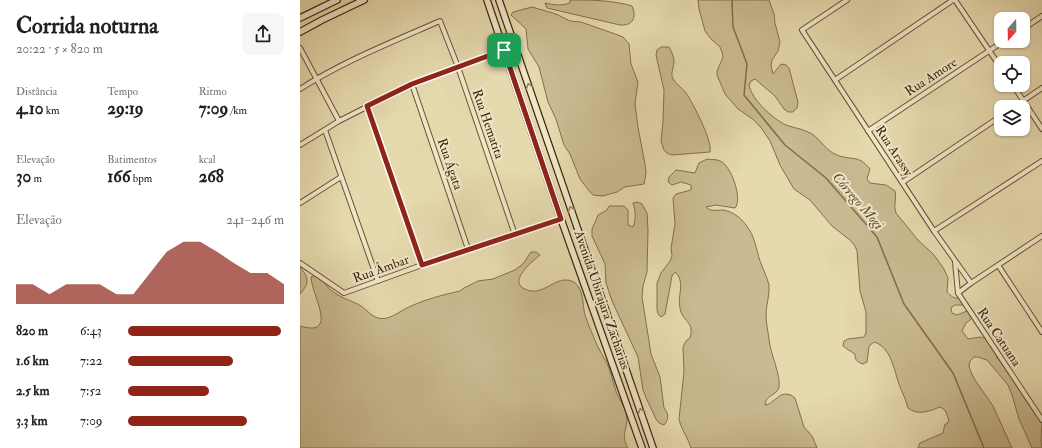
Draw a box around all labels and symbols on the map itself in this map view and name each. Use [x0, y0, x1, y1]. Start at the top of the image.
north arrow [994, 12, 1030, 48]
pin [487, 33, 521, 67]
street label: Rua Amore [902, 54, 960, 100]
one-way arrow [525, 82, 533, 89]
street label: Rua Hematita [469, 87, 508, 162]
street label: Rua Arassy [871, 123, 916, 180]
street label: Rua Ágata [434, 136, 467, 193]
water label: Córrego Mogi [829, 169, 887, 233]
one-way arrow [567, 205, 576, 212]
street label: Avenida Ubirajara Zacharias [570, 227, 634, 372]
street label: Rua Âmbar [350, 250, 412, 287]
street label: Rua Catuana [974, 305, 1025, 370]
one-way arrow [637, 408, 645, 415]

